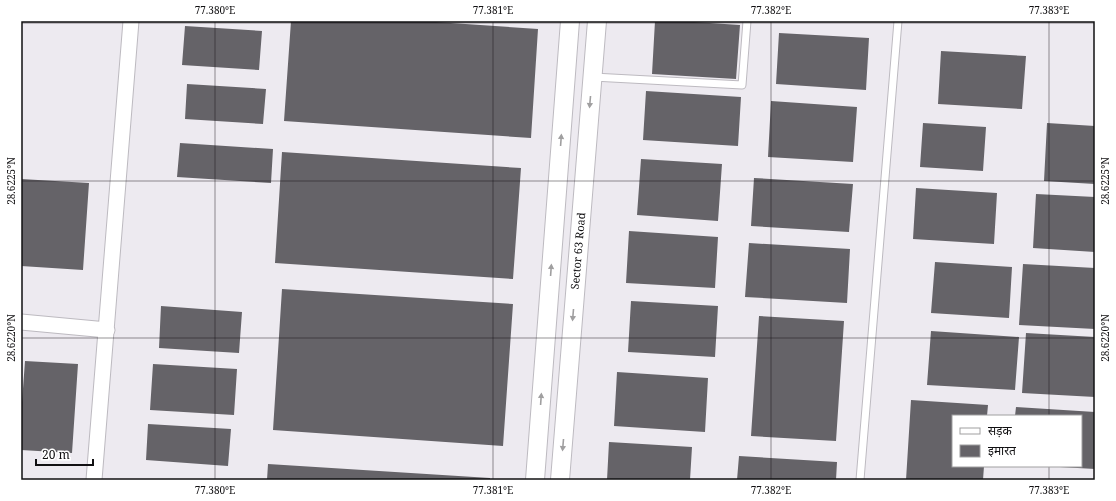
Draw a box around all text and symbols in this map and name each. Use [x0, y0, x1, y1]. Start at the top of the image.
text: 77.380°E [195, 3, 235, 17]
text: 77.381°E [473, 3, 513, 17]
text: 77.382°E [751, 3, 791, 17]
text: 77.383°E [1029, 3, 1069, 17]
one-way arrow [587, 96, 594, 108]
one-way arrow [557, 134, 564, 146]
text: 28.6225°N [4, 157, 18, 205]
text: 28.6225°N [1098, 157, 1112, 205]
street label: Sector 63 Road [567, 212, 588, 290]
one-way arrow [548, 264, 554, 276]
one-way arrow [570, 309, 577, 321]
text: 28.6220°N [4, 314, 18, 362]
text: 28.6220°N [1098, 314, 1112, 362]
one-way arrow [538, 393, 545, 405]
legend [952, 415, 1082, 467]
text: सड़क [988, 422, 1013, 439]
one-way arrow [559, 439, 566, 451]
scale bar [36, 441, 93, 467]
text: इमारत [988, 442, 1017, 459]
text: 20 m [42, 446, 70, 463]
text: 77.380°E [195, 483, 235, 497]
text: 77.381°E [473, 483, 513, 497]
text: 77.382°E [751, 483, 791, 497]
text: 77.383°E [1029, 483, 1069, 497]

